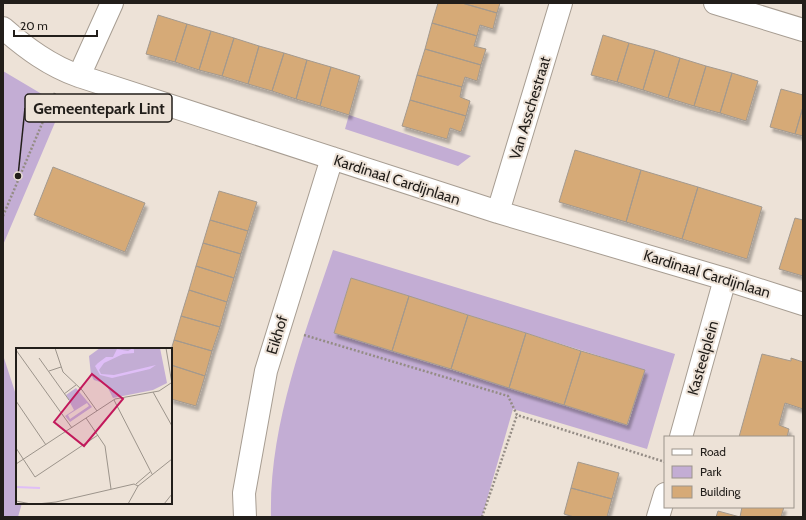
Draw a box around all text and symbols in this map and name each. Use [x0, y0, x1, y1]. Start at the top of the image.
scale bar [14, 12, 97, 38]
text: 20 m [20, 18, 48, 33]
street label: Van Asschestraat [506, 54, 554, 162]
callout: Gemeentepark Lint [25, 94, 172, 122]
text: Gemeentepark Lint [33, 99, 165, 118]
street label: Kardinaal Cardijnlaan [332, 151, 462, 209]
street label: Kardinaal Cardijnlaan [641, 246, 773, 302]
street label: Eikhof [263, 313, 291, 357]
street label: Kasteelplein [684, 319, 722, 397]
inset map [16, 348, 172, 504]
legend [664, 436, 794, 508]
text: Road [700, 444, 726, 459]
text: Park [700, 464, 722, 479]
text: Building [700, 484, 742, 499]

